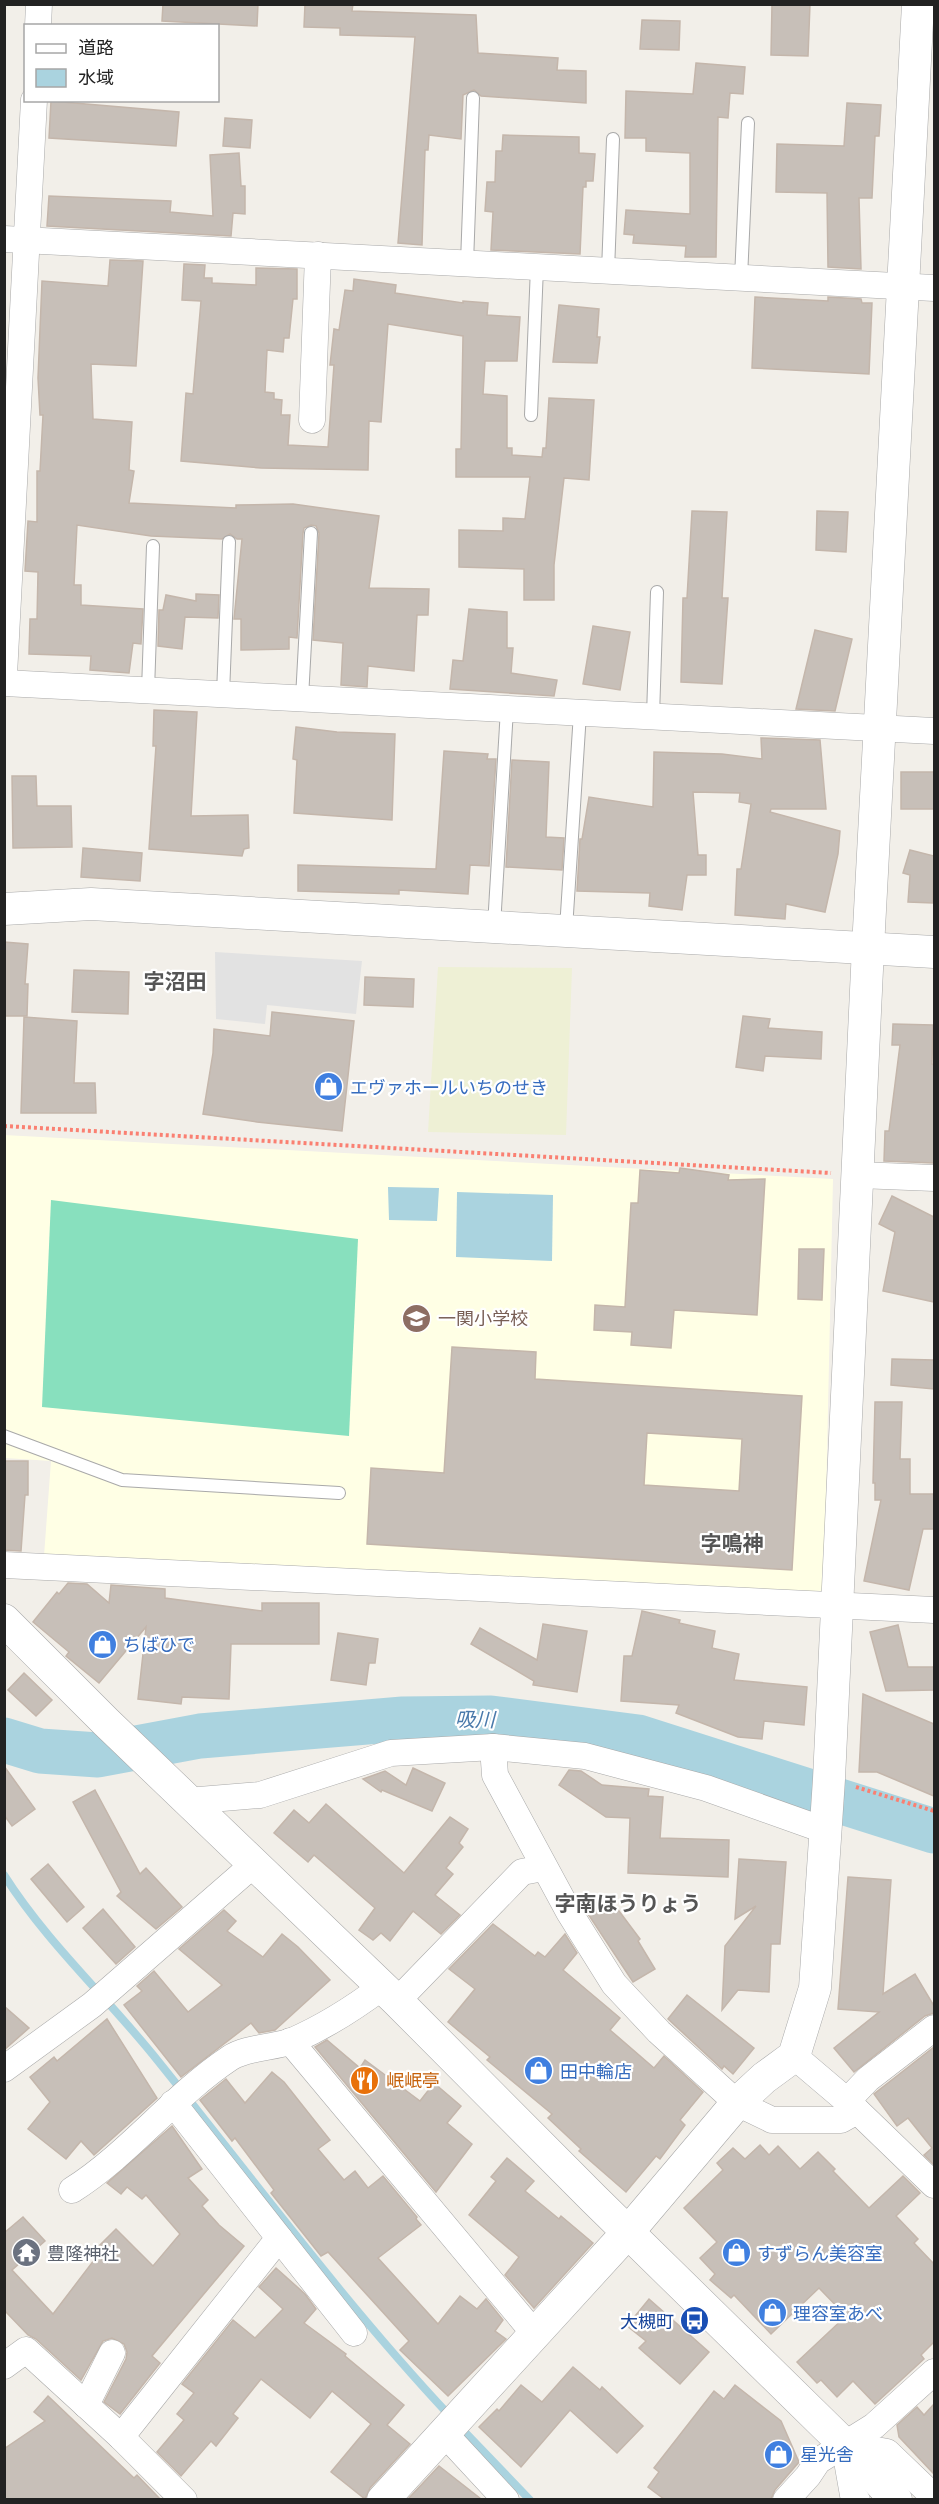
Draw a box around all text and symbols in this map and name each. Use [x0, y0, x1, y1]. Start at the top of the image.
legend [24, 24, 219, 102]
text: 道路 [78, 37, 114, 57]
text: 水域 [78, 67, 114, 87]
district label: 字沼田 [144, 969, 207, 993]
shop icon: エヴァホールいちのせき [313, 1071, 345, 1103]
place label: エヴァホールいちのせき [350, 1077, 548, 1097]
school or university icon: 一関小学校 [401, 1302, 433, 1334]
place label: 一関小学校 [438, 1308, 528, 1328]
district label: 字鳴神 [701, 1531, 764, 1555]
shop icon: ちばひで [86, 1628, 118, 1660]
place label: ちばひで [123, 1634, 195, 1654]
water label: 吸川 [455, 1707, 497, 1731]
district label: 字南ほうりょう [555, 1891, 702, 1915]
shop icon: 田中輪店 [523, 2055, 555, 2087]
place label: 田中輪店 [560, 2061, 632, 2081]
restaurant icon: 岷岷亭 [349, 2064, 381, 2096]
place label: 岷岷亭 [386, 2070, 440, 2090]
temple icon: 豊隆神社 [10, 2237, 42, 2269]
shop icon: すずらん美容室 [720, 2237, 752, 2269]
place label: 豊隆神社 [47, 2243, 119, 2263]
place label: すずらん美容室 [757, 2243, 883, 2263]
shop icon: 理容室あべ [756, 2297, 788, 2329]
place label: 理容室あべ [793, 2303, 883, 2323]
bus stop icon: 大槻町 [679, 2305, 711, 2337]
place label: 大槻町 [620, 2311, 674, 2331]
shop icon: 星光舎 [763, 2438, 795, 2470]
place label: 星光舎 [800, 2444, 854, 2464]

